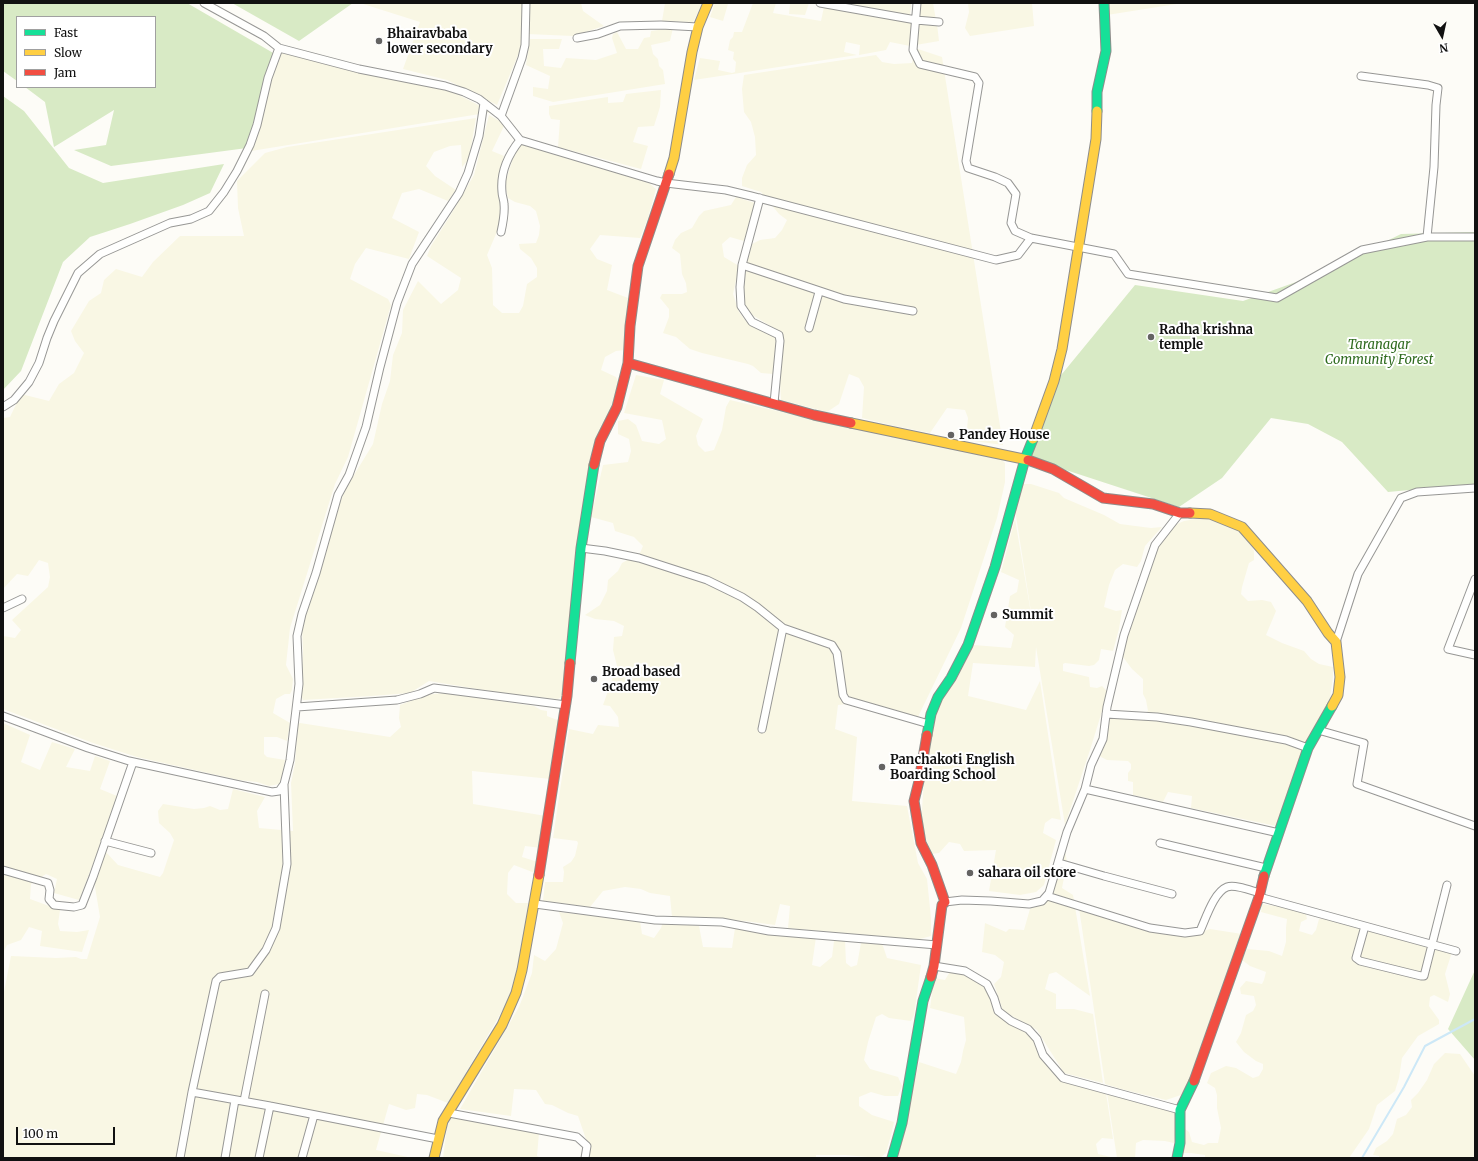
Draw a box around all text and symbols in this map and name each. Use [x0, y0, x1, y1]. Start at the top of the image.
legend [16, 16, 156, 88]
north arrow [1422, 16, 1462, 56]
text: Fast [54, 25, 78, 40]
place label: Bhairavbaba lower secondary [387, 26, 493, 57]
marker: Bhairavbaba lower secondary [374, 36, 384, 46]
text: N [1438, 40, 1449, 55]
text: Slow [54, 45, 82, 60]
text: Jam [54, 65, 76, 80]
place label: Radha krishna temple [1159, 322, 1253, 353]
marker: Radha krishna temple [1146, 332, 1156, 342]
park label: Taranagar Community Forest [1325, 337, 1433, 368]
place label: Pandey House [959, 427, 1050, 443]
marker: Pandey House [946, 430, 956, 440]
place label: Summit [1002, 607, 1054, 623]
marker: Summit [989, 610, 999, 620]
place label: Broad based academy [602, 664, 680, 695]
marker: Broad based academy [589, 674, 599, 684]
place label: Panchakoti English Boarding School [890, 752, 1015, 783]
marker: Panchakoti English Boarding School [877, 762, 887, 772]
place label: sahara oil store [978, 865, 1076, 881]
marker: sahara oil store [965, 868, 975, 878]
scale bar [18, 1119, 117, 1145]
text: 100 m [23, 1126, 58, 1141]

